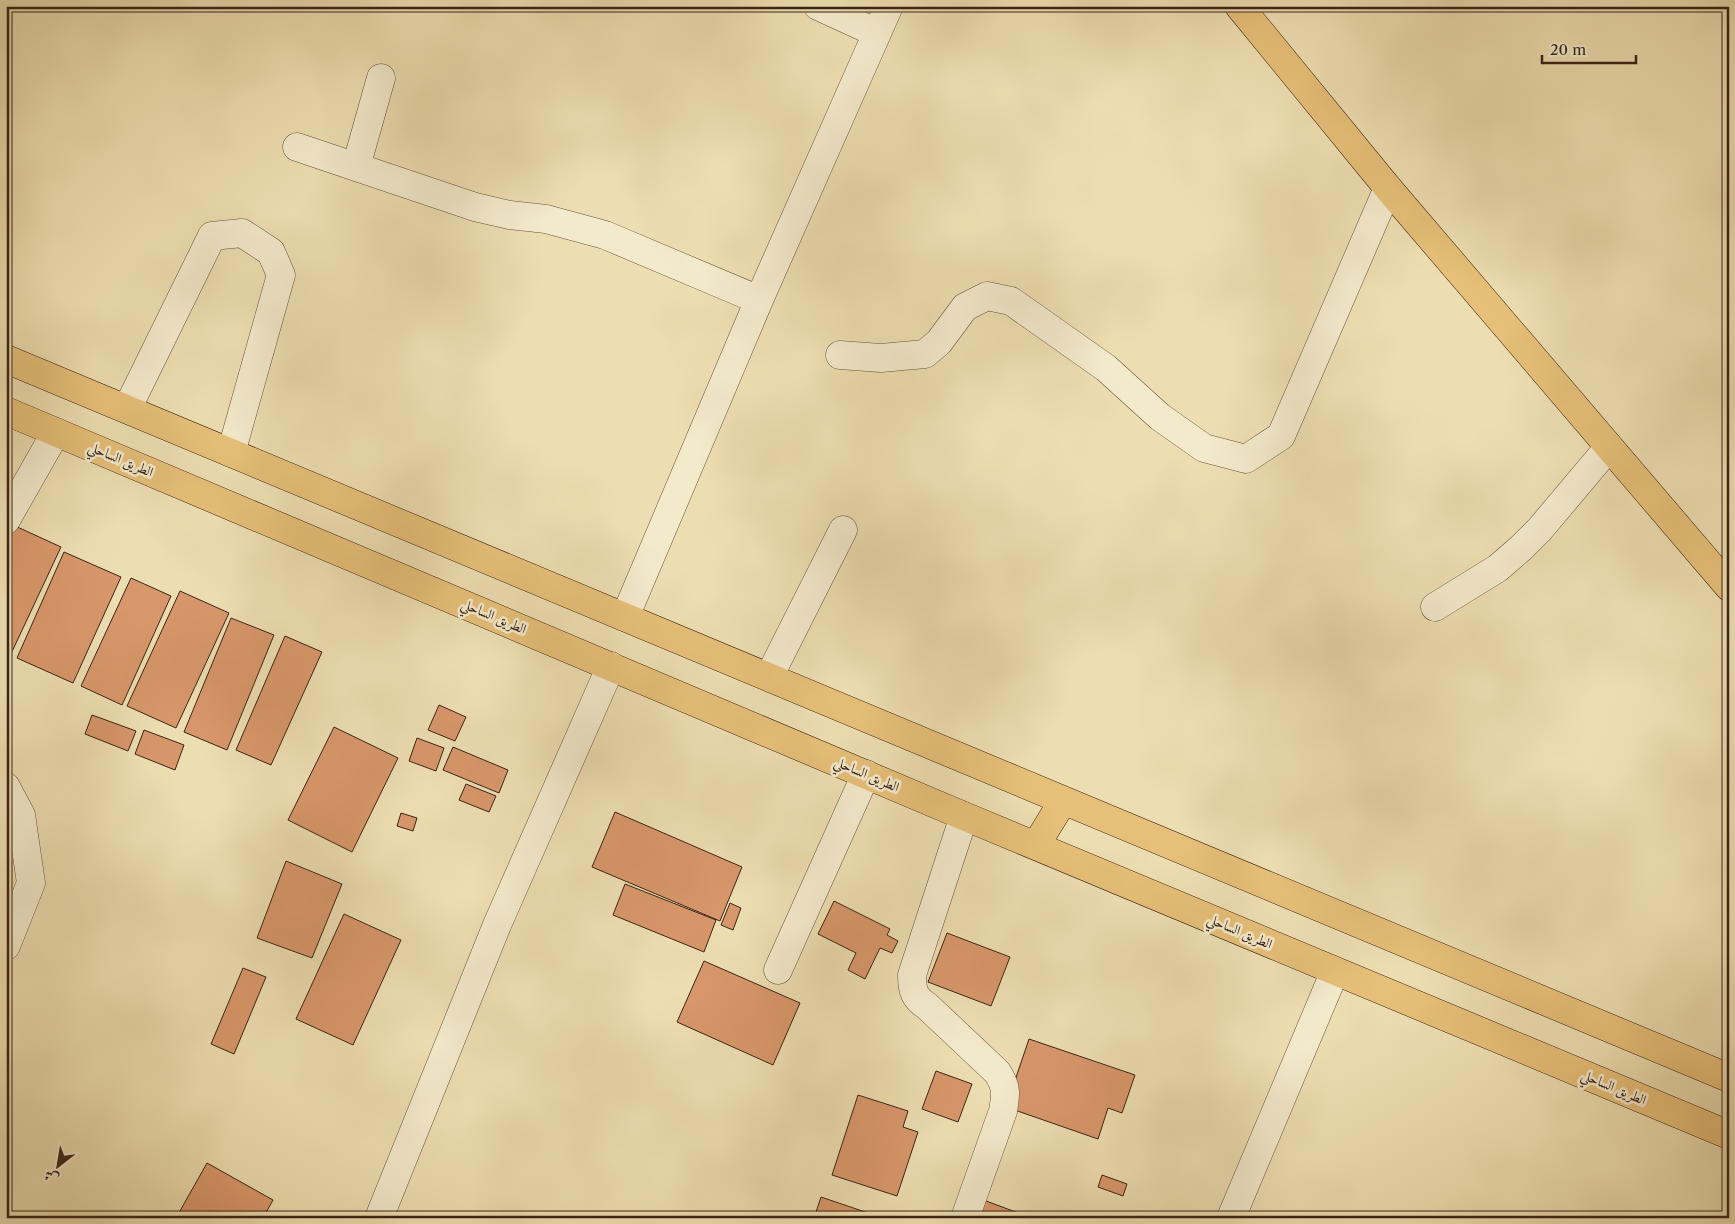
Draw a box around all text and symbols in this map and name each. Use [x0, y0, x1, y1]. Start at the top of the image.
scale bar [1542, 32, 1636, 64]
text: 20 m [1550, 40, 1586, 59]
street label: الطريق الساحلي [84, 437, 156, 484]
street label: الطريق الساحلي [457, 594, 529, 641]
street label: الطريق الساحلي [830, 752, 902, 799]
street label: الطريق الساحلي [1203, 909, 1275, 956]
street label: الطريق الساحلي [1577, 1065, 1649, 1112]
north arrow [32, 1142, 82, 1192]
text: ش [41, 1166, 62, 1188]

